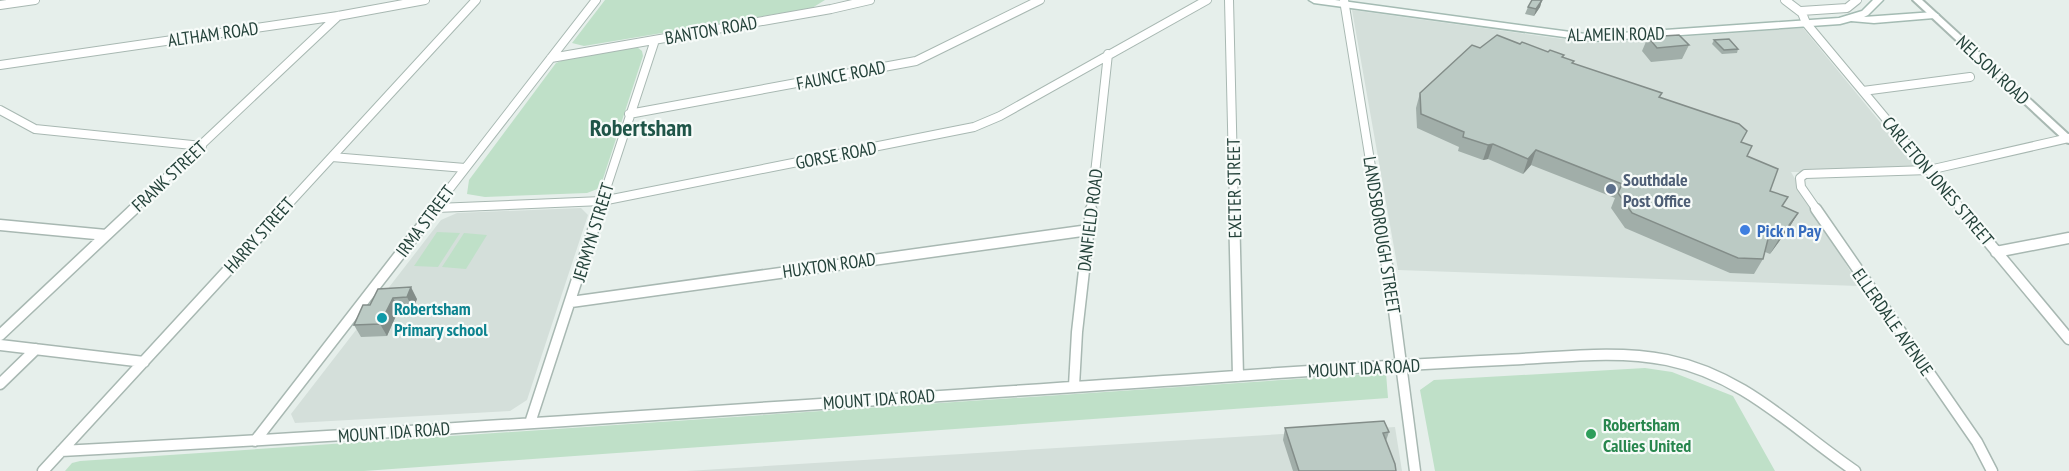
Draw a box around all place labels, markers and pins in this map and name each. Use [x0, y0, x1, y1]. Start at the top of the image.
place label: Southdale Post Office [1623, 168, 1691, 212]
marker: Southdale Post Office [1604, 182, 1618, 196]
place label: Pick n Pay [1757, 219, 1822, 242]
marker: Pick n Pay [1738, 223, 1752, 237]
place label: Robertsham Primary school [394, 297, 488, 341]
marker: Robertsham Primary school [375, 311, 389, 325]
place label: Robertsham Callies United [1603, 413, 1691, 457]
marker: Robertsham Callies United [1584, 427, 1598, 441]

